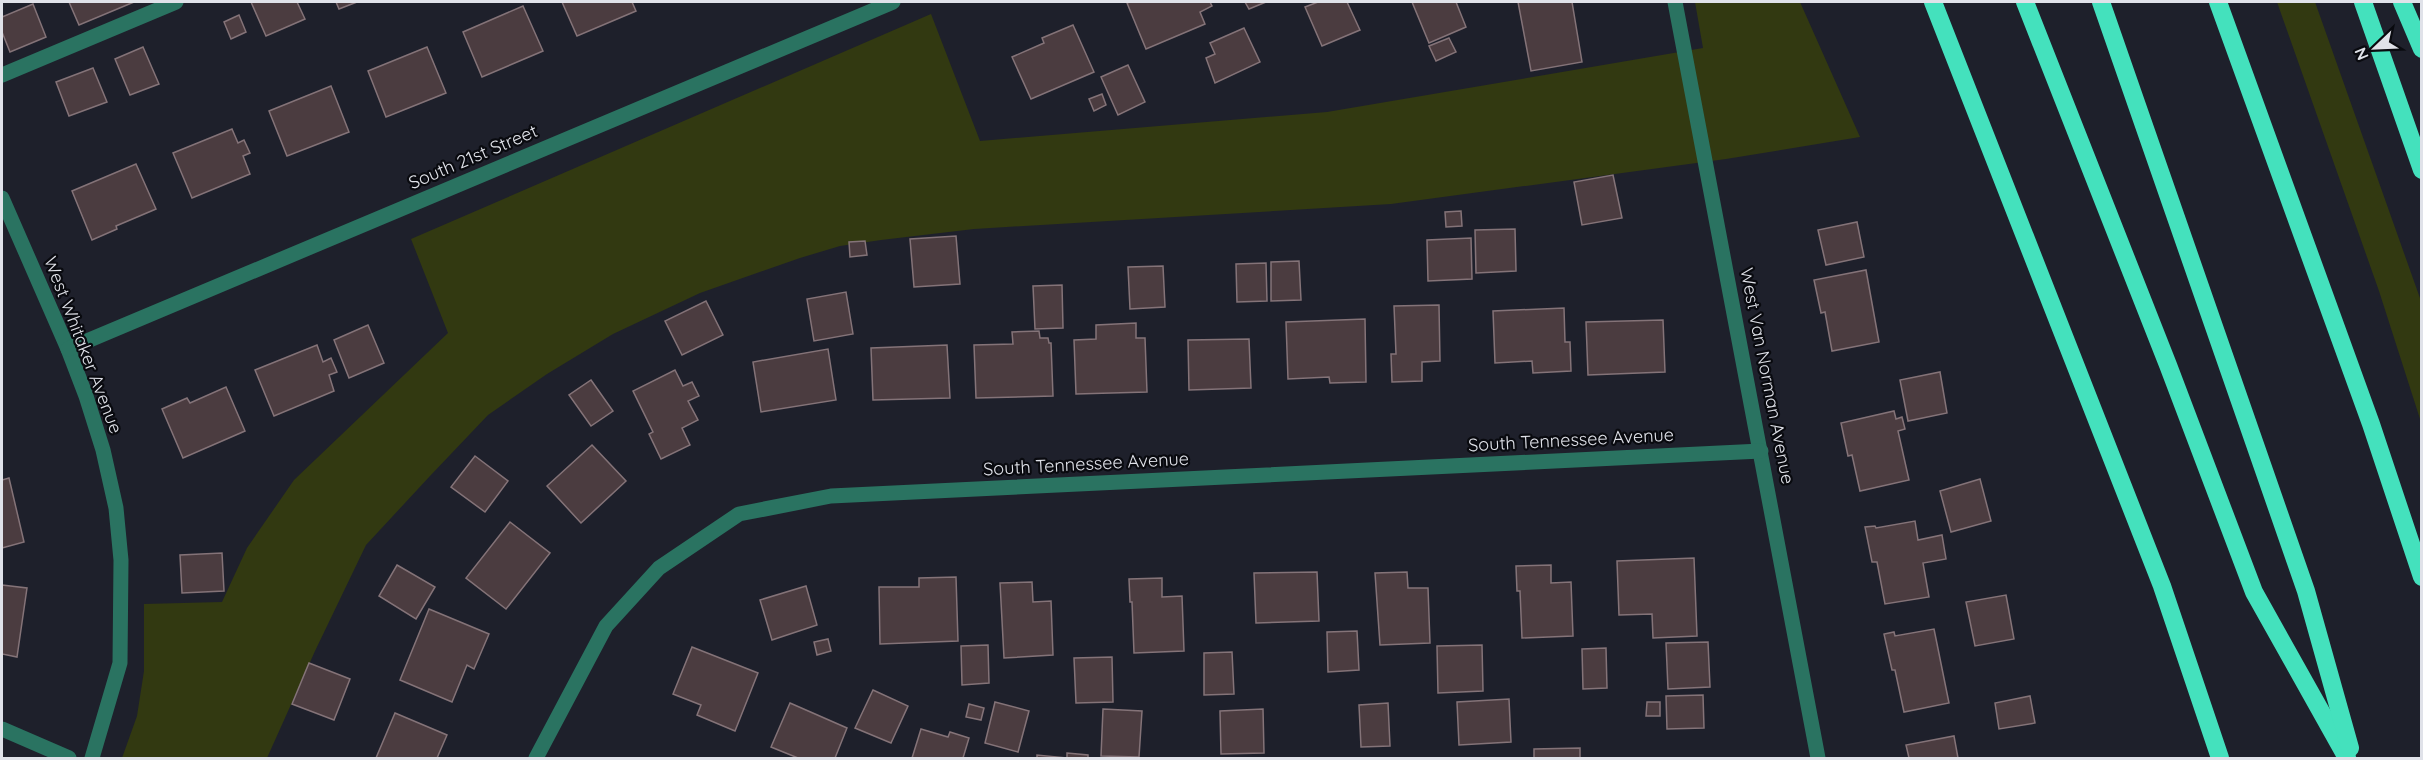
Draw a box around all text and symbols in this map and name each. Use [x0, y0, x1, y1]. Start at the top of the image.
north arrow [2345, 18, 2405, 78]
text: N [2350, 45, 2373, 63]
street label: South 21st Street [405, 119, 541, 194]
street label: West Whitaker Avenue [39, 253, 128, 437]
street label: West Van Norman Avenue [1735, 266, 1800, 486]
street label: South Tennessee Avenue [1467, 423, 1674, 456]
street label: South Tennessee Avenue [982, 447, 1189, 480]

